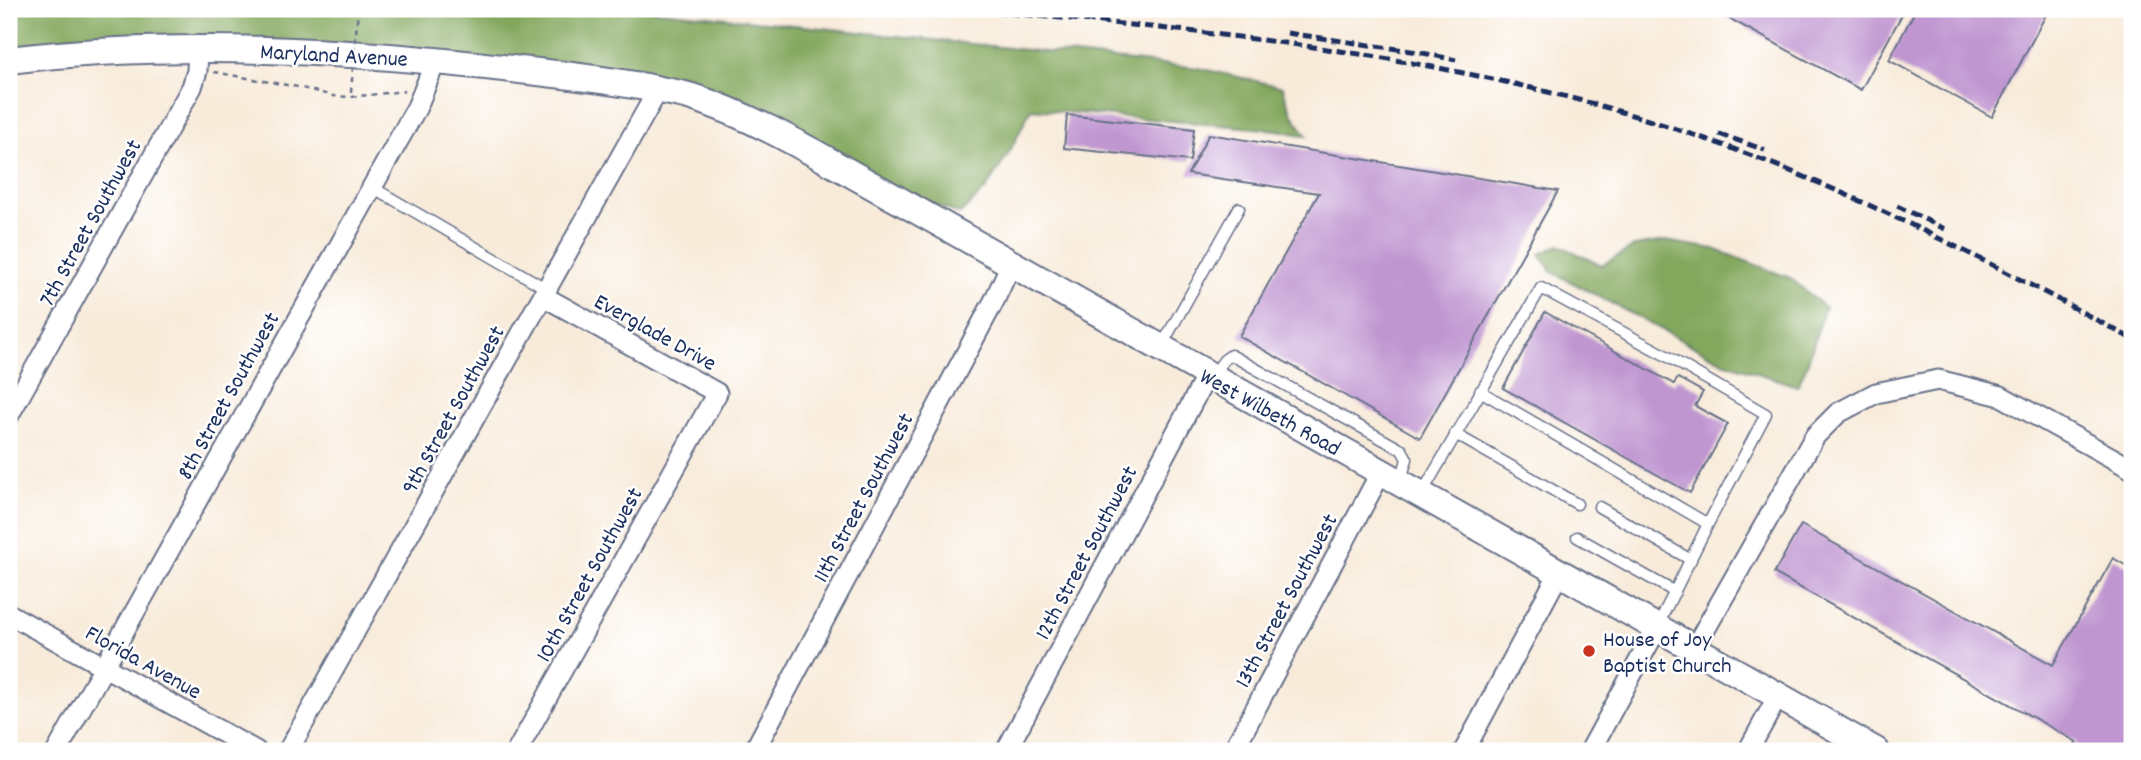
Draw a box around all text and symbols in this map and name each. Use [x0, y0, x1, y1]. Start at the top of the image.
street label: Maryland Avenue [259, 37, 409, 78]
street label: 7th Street Southwest [32, 134, 152, 313]
street label: Everglade Drive [587, 287, 722, 381]
street label: 8th Street Southwest [170, 307, 290, 487]
street label: 9th Street Southwest [395, 320, 515, 501]
street label: West Wilbeth Road [1193, 362, 1346, 467]
street label: 11th Street Southwest [806, 408, 924, 589]
street label: 12th Street Southwest [1028, 461, 1148, 647]
street label: 10th Street Southwest [529, 482, 653, 669]
street label: 13th Street Southwest [1228, 509, 1348, 695]
street label: Florida Avenue [78, 618, 206, 710]
place label: House of Joy Baptist Church [1603, 625, 1732, 684]
marker: House of Joy Baptist Church [1581, 643, 1597, 659]

